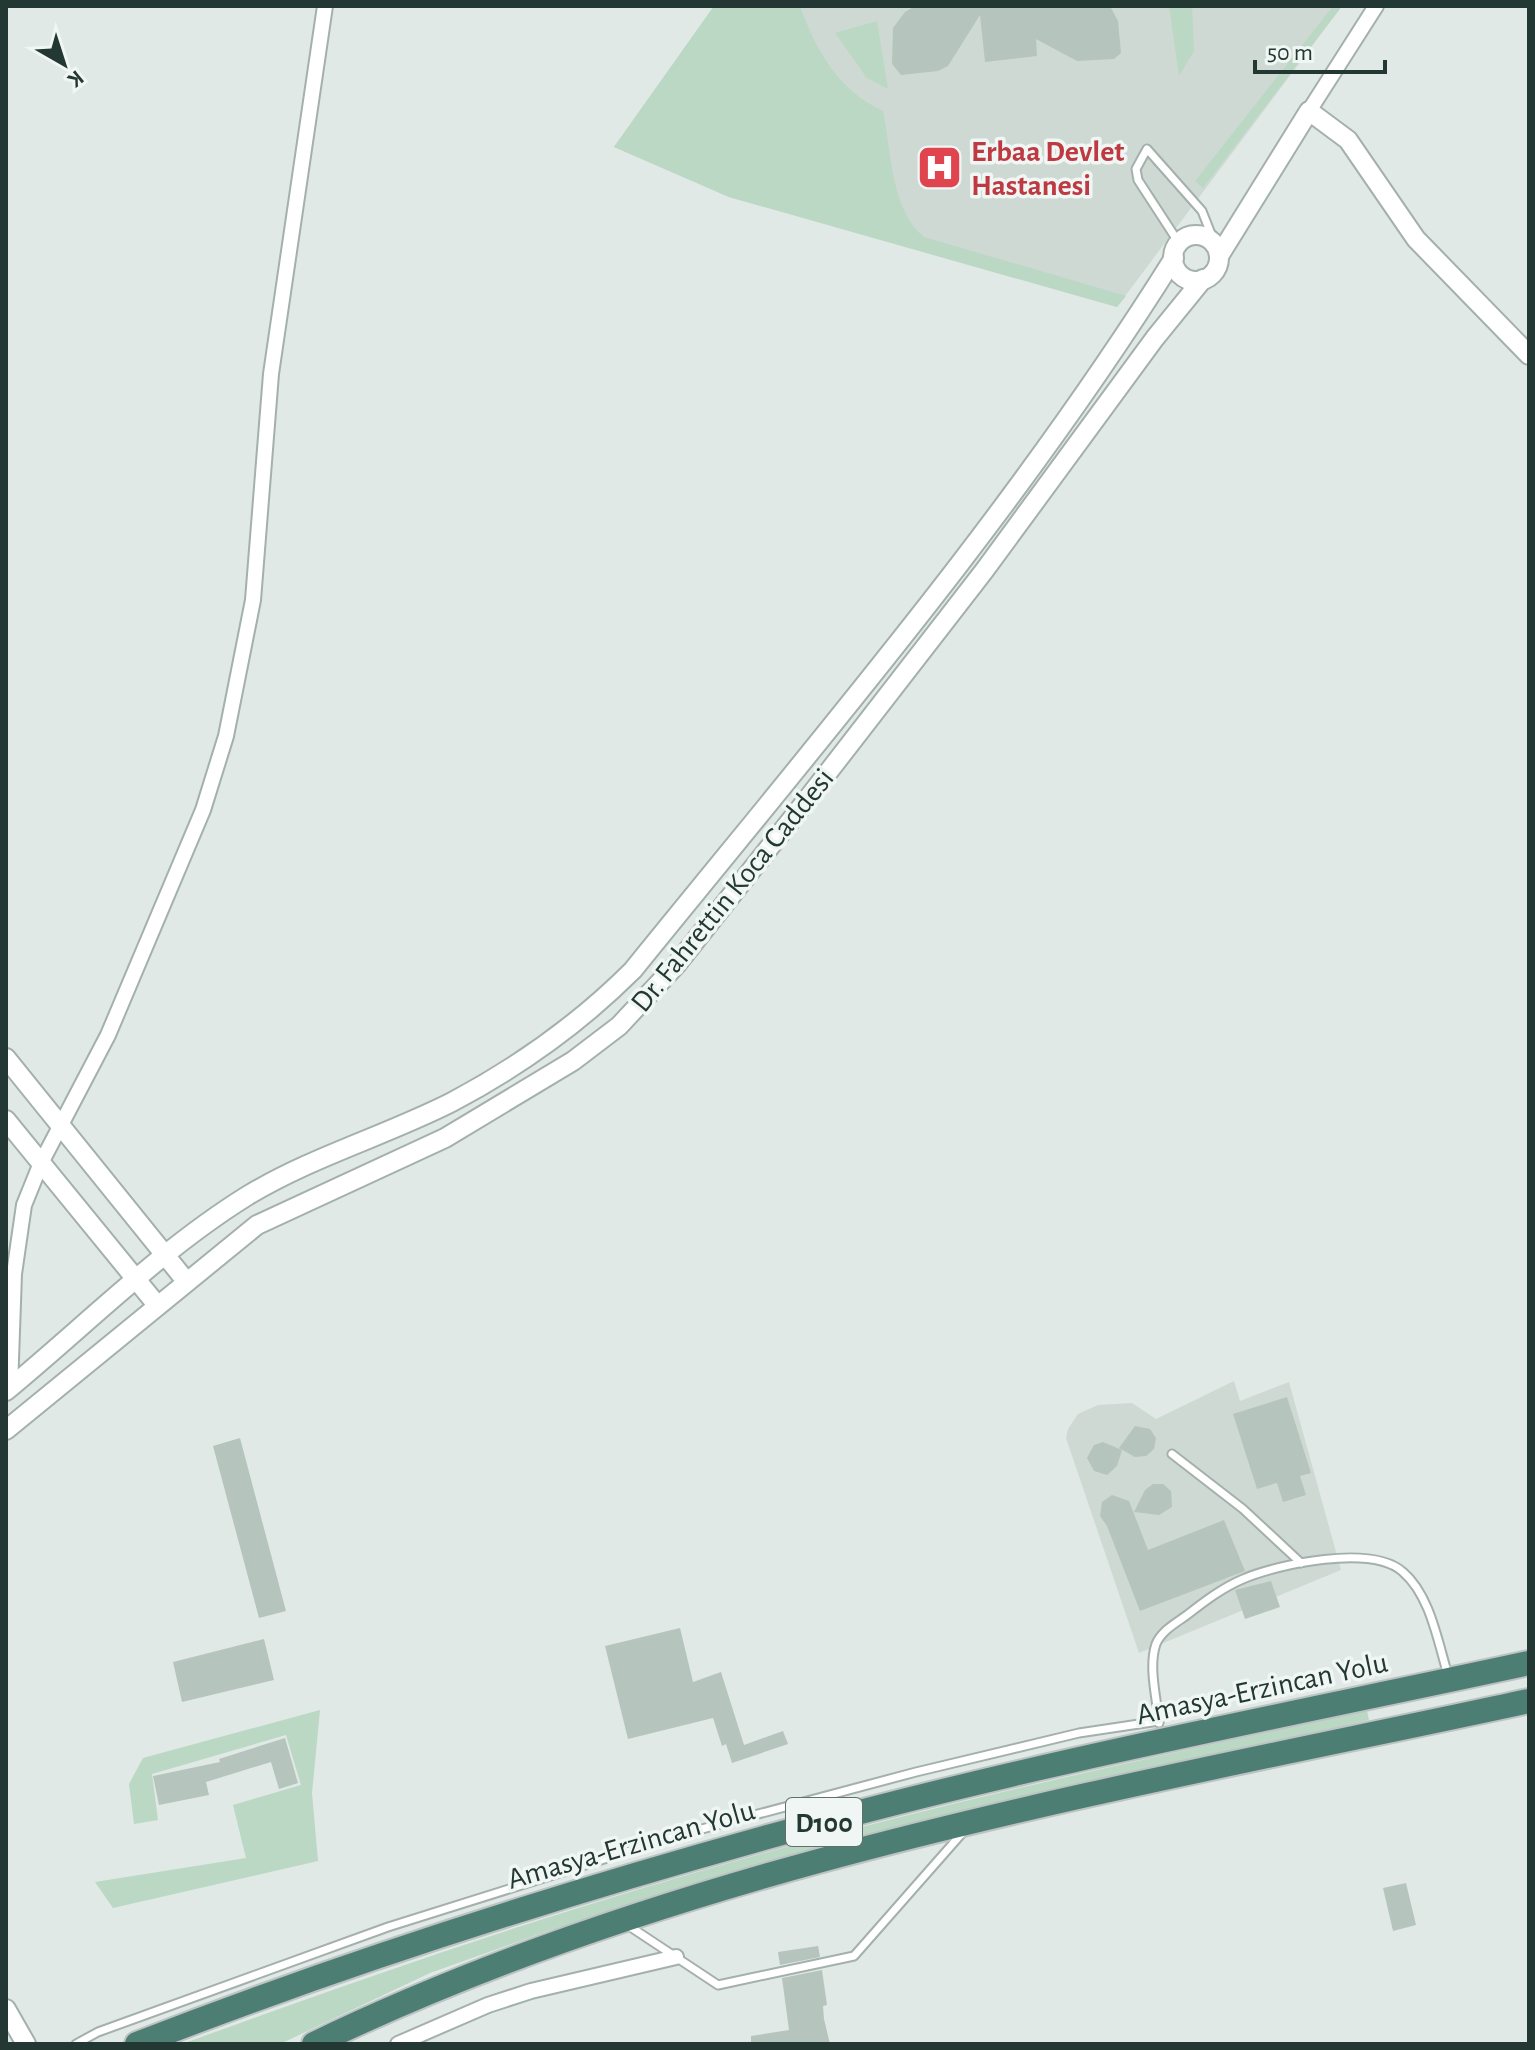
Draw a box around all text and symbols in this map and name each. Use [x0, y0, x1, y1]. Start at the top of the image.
north arrow [24, 24, 104, 104]
scale bar [1255, 24, 1385, 74]
text: 50 m [1267, 41, 1313, 65]
text: K [63, 66, 88, 92]
place label: Erbaa Devlet Hastanesi [971, 137, 1124, 201]
hospital icon: Erbaa Devlet Hastanesi [916, 144, 964, 192]
street label: Dr. Fahrettin Koca Caddesi [626, 763, 840, 1018]
street label: Amasya-Erzincan Yolu [1134, 1648, 1391, 1730]
street label: Amasya-Erzincan Yolu [504, 1795, 758, 1895]
road number: D100 [786, 1798, 862, 1846]

